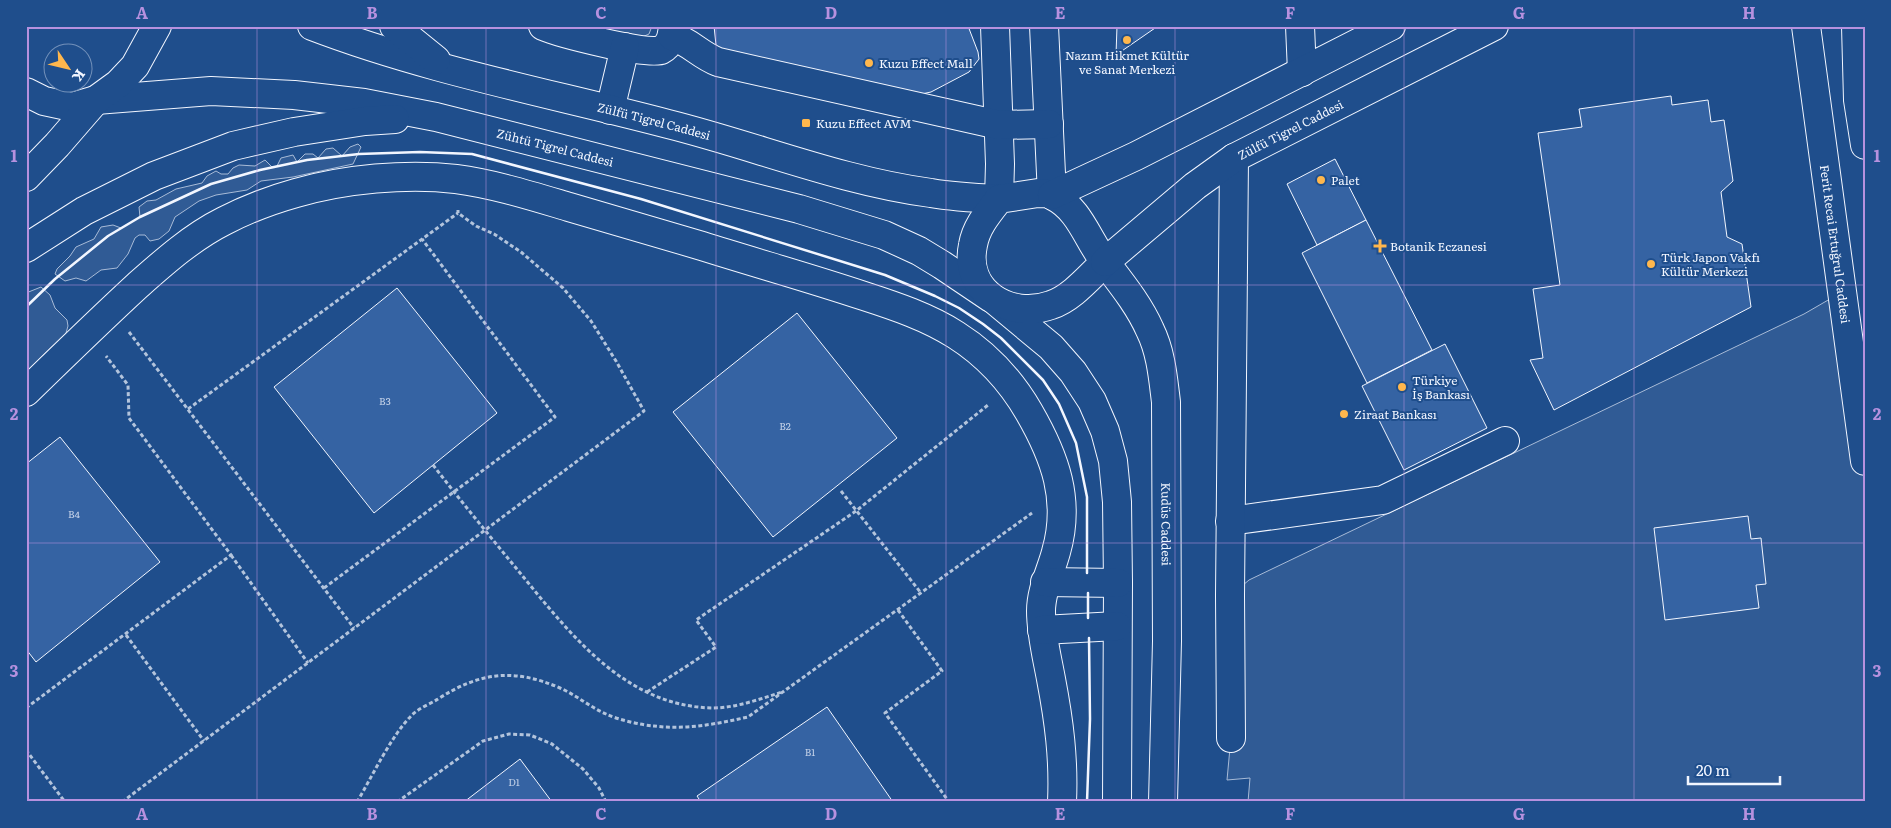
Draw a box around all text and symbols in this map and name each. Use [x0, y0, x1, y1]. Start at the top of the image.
text: A [136, 0, 148, 24]
text: B [366, 0, 378, 24]
text: C [595, 0, 607, 24]
text: D [825, 0, 837, 24]
text: E [1055, 0, 1066, 24]
text: F [1285, 0, 1295, 24]
text: G [1513, 0, 1525, 24]
text: H [1742, 0, 1756, 24]
marker: Nazım Hikmet Kültür ve Sanat Merkezi [1121, 34, 1133, 46]
north arrow [42, 42, 92, 92]
place label: Nazım Hikmet Kültür ve Sanat Merkezi [1065, 46, 1189, 78]
place label: Kuzu Effect Mall [879, 54, 973, 72]
marker: Kuzu Effect Mall [863, 57, 875, 69]
text: K [68, 66, 91, 86]
street label: Zülfü Tigrel Caddesi [1234, 95, 1346, 164]
street label: Zülfü Tigrel Caddesi [596, 98, 713, 144]
place label: Kuzu Effect AVM [816, 114, 912, 132]
marker: Kuzu Effect AVM [800, 117, 812, 129]
street label: Zühtü Tigrel Caddesi [495, 124, 616, 171]
text: 1 [11, 143, 18, 167]
text: 1 [1874, 143, 1881, 167]
street label: Ferit Recai Ertuğrul Caddesi [1816, 164, 1855, 324]
place label: Palet [1331, 171, 1360, 189]
marker: Palet [1315, 174, 1327, 186]
place label: Botanik Eczanesi [1390, 237, 1487, 255]
marker: Botanik Eczanesi [1374, 240, 1386, 252]
place label: Türk Japon Vakfı Kültür Merkezi [1661, 248, 1760, 280]
marker: Türk Japon Vakfı Kültür Merkezi [1645, 258, 1657, 270]
place label: Türkiye İş Bankası [1412, 371, 1470, 403]
marker: Türkiye İş Bankası [1396, 381, 1408, 393]
house number: B3 [379, 393, 391, 408]
text: 2 [10, 401, 19, 425]
text: 2 [1873, 401, 1882, 425]
place label: Ziraat Bankası [1354, 405, 1437, 423]
marker: Ziraat Bankası [1338, 408, 1350, 420]
house number: B2 [779, 418, 791, 433]
street label: Kudüs Caddesi [1157, 482, 1176, 566]
house number: B4 [68, 506, 81, 521]
text: 3 [10, 658, 19, 682]
text: 3 [1873, 658, 1882, 682]
house number: B1 [805, 744, 815, 759]
scale bar [1688, 753, 1781, 785]
text: 20 m [1696, 758, 1730, 781]
house number: D1 [508, 774, 520, 789]
text: A [136, 801, 148, 825]
text: B [366, 801, 378, 825]
text: C [595, 801, 607, 825]
text: D [825, 801, 837, 825]
text: E [1055, 801, 1066, 825]
text: F [1285, 801, 1295, 825]
text: G [1513, 801, 1525, 825]
text: H [1742, 801, 1756, 825]

